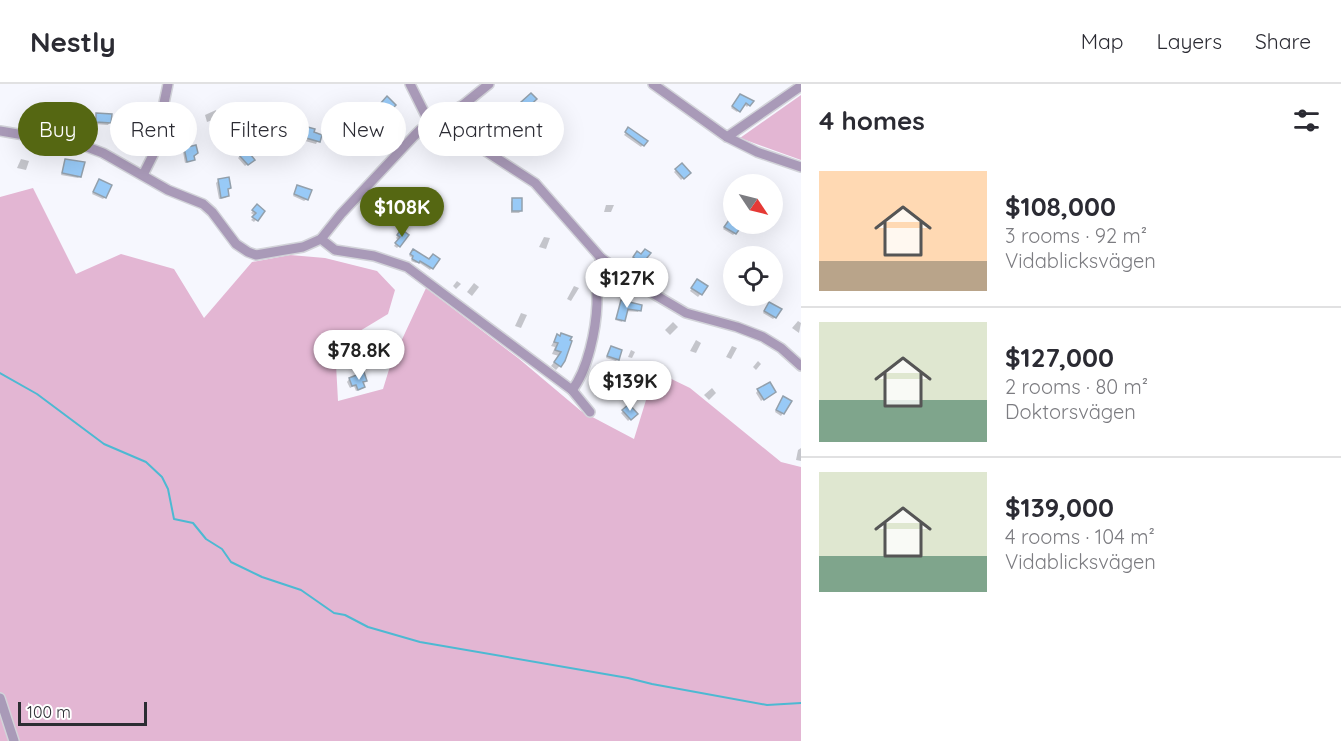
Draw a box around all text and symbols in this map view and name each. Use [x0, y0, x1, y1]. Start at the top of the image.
text: Nestly [30, 24, 116, 59]
text: Map [1081, 28, 1124, 54]
text: Layers [1157, 28, 1222, 54]
text: Share [1255, 28, 1311, 54]
chip: Buy [18, 102, 98, 156]
chip: Rent [110, 102, 197, 156]
chip: Filters [209, 102, 309, 156]
chip: New [321, 102, 406, 156]
chip: Apartment [418, 102, 564, 156]
text: 4 homes [819, 104, 925, 137]
icon: filters [1290, 104, 1323, 137]
north arrow [723, 174, 783, 234]
map controls [723, 174, 783, 306]
pin: $108K [360, 187, 444, 238]
text: $108,000 [1005, 190, 1116, 223]
text: $108K [374, 194, 430, 219]
icon: home [867, 195, 939, 267]
text: 3 rooms · 92 m² [1005, 223, 1147, 248]
button: locate [723, 246, 783, 306]
text: Vidablicksvägen [1005, 248, 1156, 273]
pin: $127K [585, 258, 669, 309]
text: $127K [599, 265, 655, 290]
pin: $78.8K [310, 330, 408, 381]
text: $78.8K [328, 337, 390, 362]
text: $127,000 [1005, 341, 1114, 374]
icon: home [867, 346, 939, 418]
pin: $139K [588, 361, 672, 412]
text: $139K [603, 368, 657, 393]
text: 2 rooms · 80 m² [1005, 374, 1148, 399]
text: Doktorsvägen [1005, 399, 1136, 424]
text: $139,000 [1005, 491, 1114, 524]
icon: home [867, 496, 939, 568]
text: 4 rooms · 104 m² [1005, 524, 1155, 549]
text: Vidablicksvägen [1005, 549, 1156, 574]
scale bar [18, 699, 147, 726]
text: 100 m [27, 702, 71, 722]

